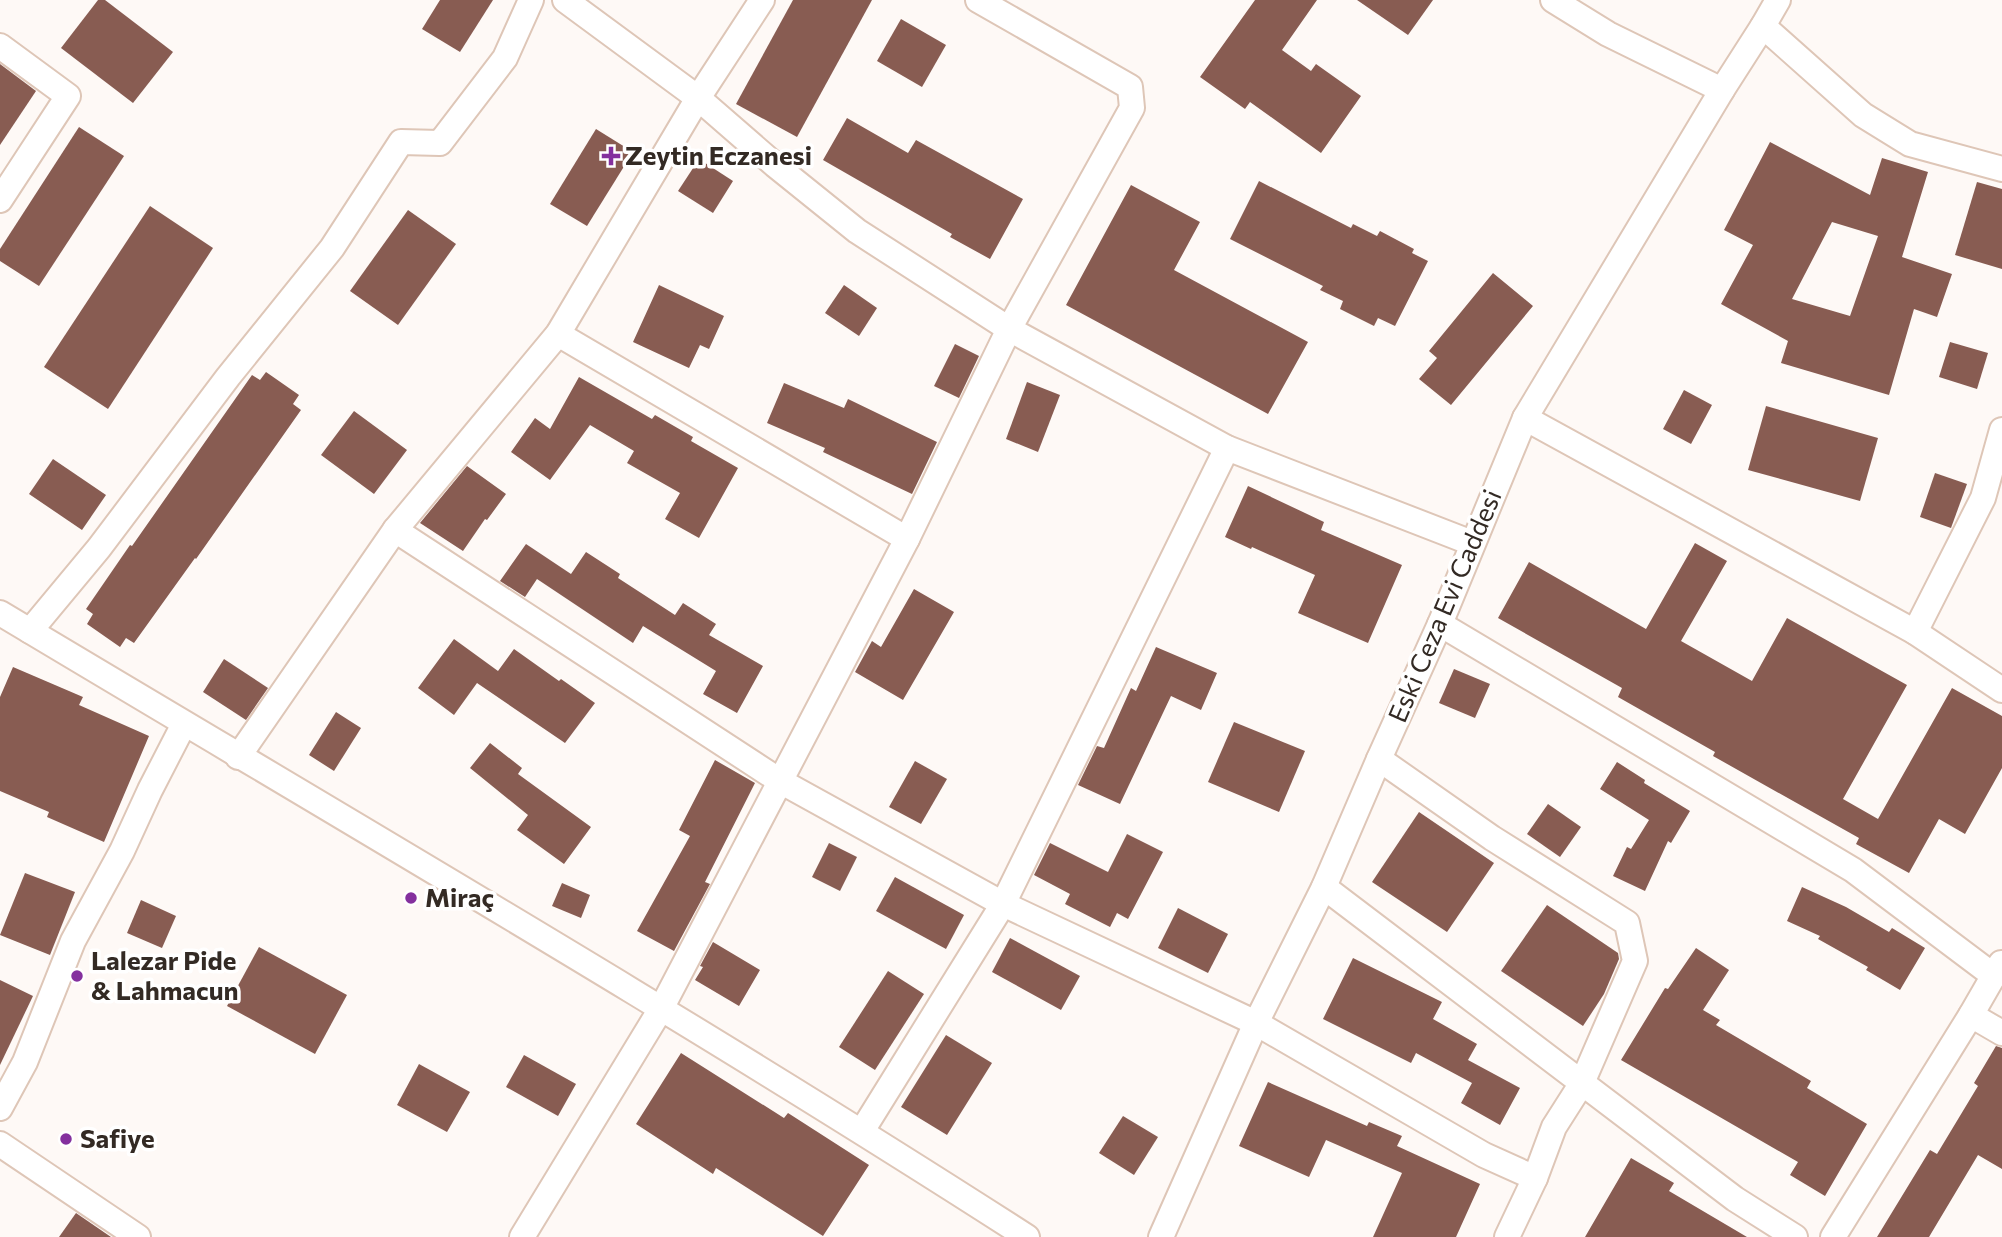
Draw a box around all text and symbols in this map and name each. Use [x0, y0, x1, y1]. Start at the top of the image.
place label: Zeytin Eczanesi [625, 139, 812, 170]
marker: Zeytin Eczanesi [603, 148, 619, 164]
street label: Eski Ceza Evi Caddesi [1381, 484, 1507, 726]
place label: Miraç [425, 881, 494, 912]
marker: Miraç [403, 890, 419, 906]
place label: Lalezar Pide & Lahmacun [91, 944, 239, 1005]
marker: Lalezar Pide & Lahmacun [69, 968, 85, 984]
place label: Safiye [80, 1122, 155, 1153]
marker: Safiye [58, 1131, 74, 1147]

